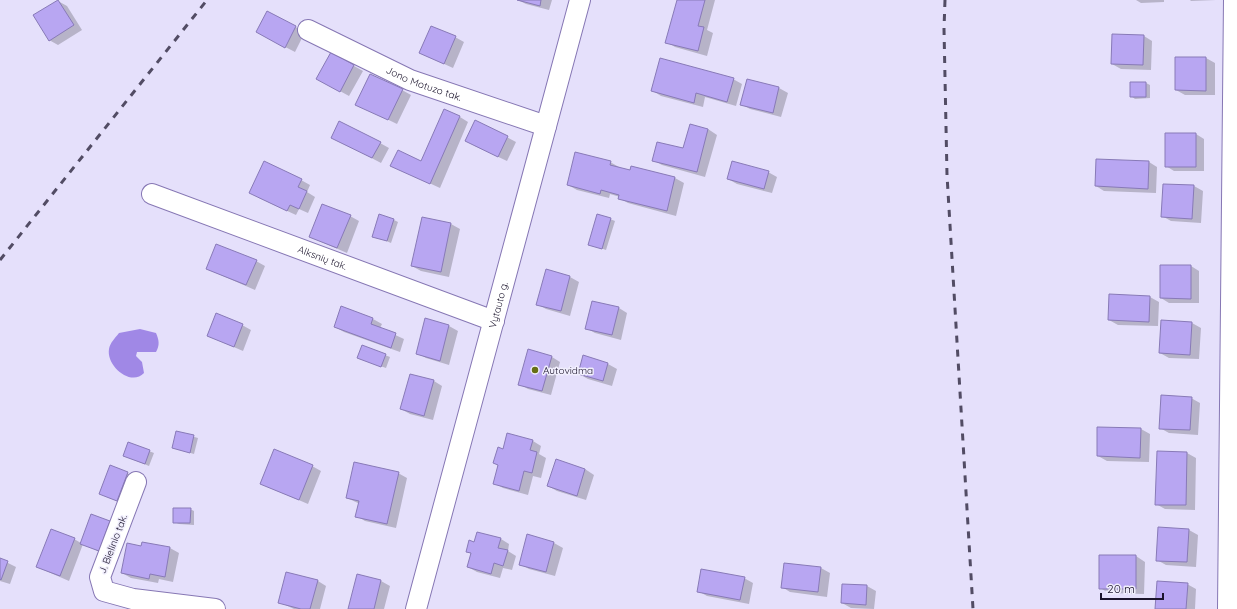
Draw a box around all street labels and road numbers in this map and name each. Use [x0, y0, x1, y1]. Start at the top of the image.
street label: Jono Motuzo tak. [384, 63, 464, 104]
street label: Alksnių tak. [296, 242, 349, 273]
street label: Vytauto g. [485, 280, 510, 330]
street label: J. Bielinio tak. [96, 512, 130, 575]

